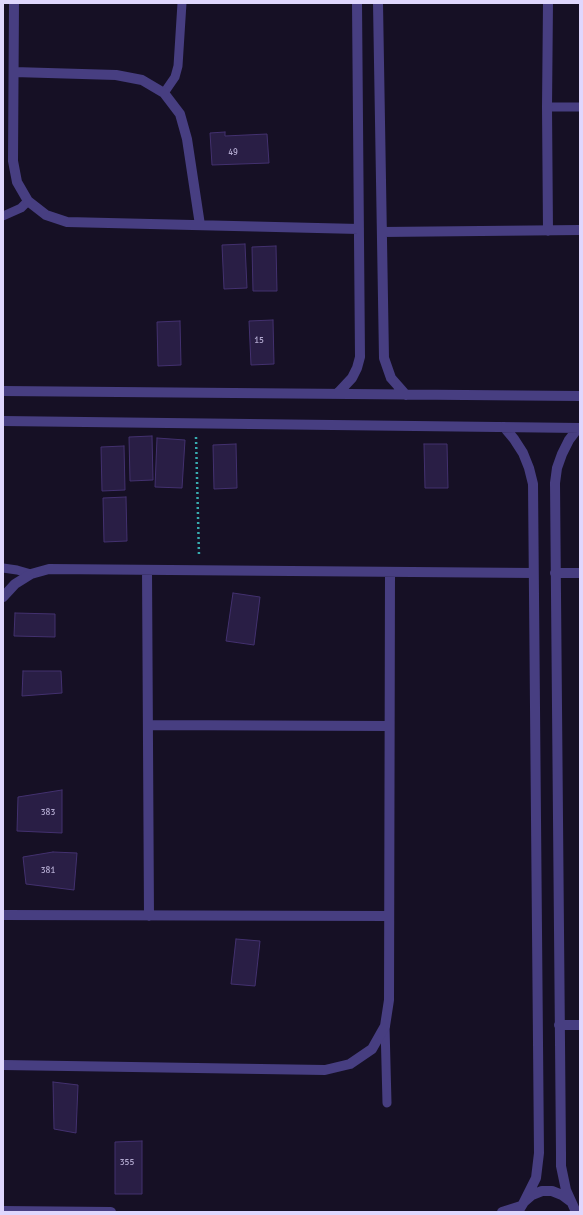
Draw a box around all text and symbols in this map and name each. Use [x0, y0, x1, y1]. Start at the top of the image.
house number: 49 [228, 148, 238, 158]
house number: 15 [254, 336, 264, 346]
house number: 383 [41, 808, 55, 818]
house number: 381 [41, 866, 55, 876]
house number: 355 [120, 1158, 134, 1168]

